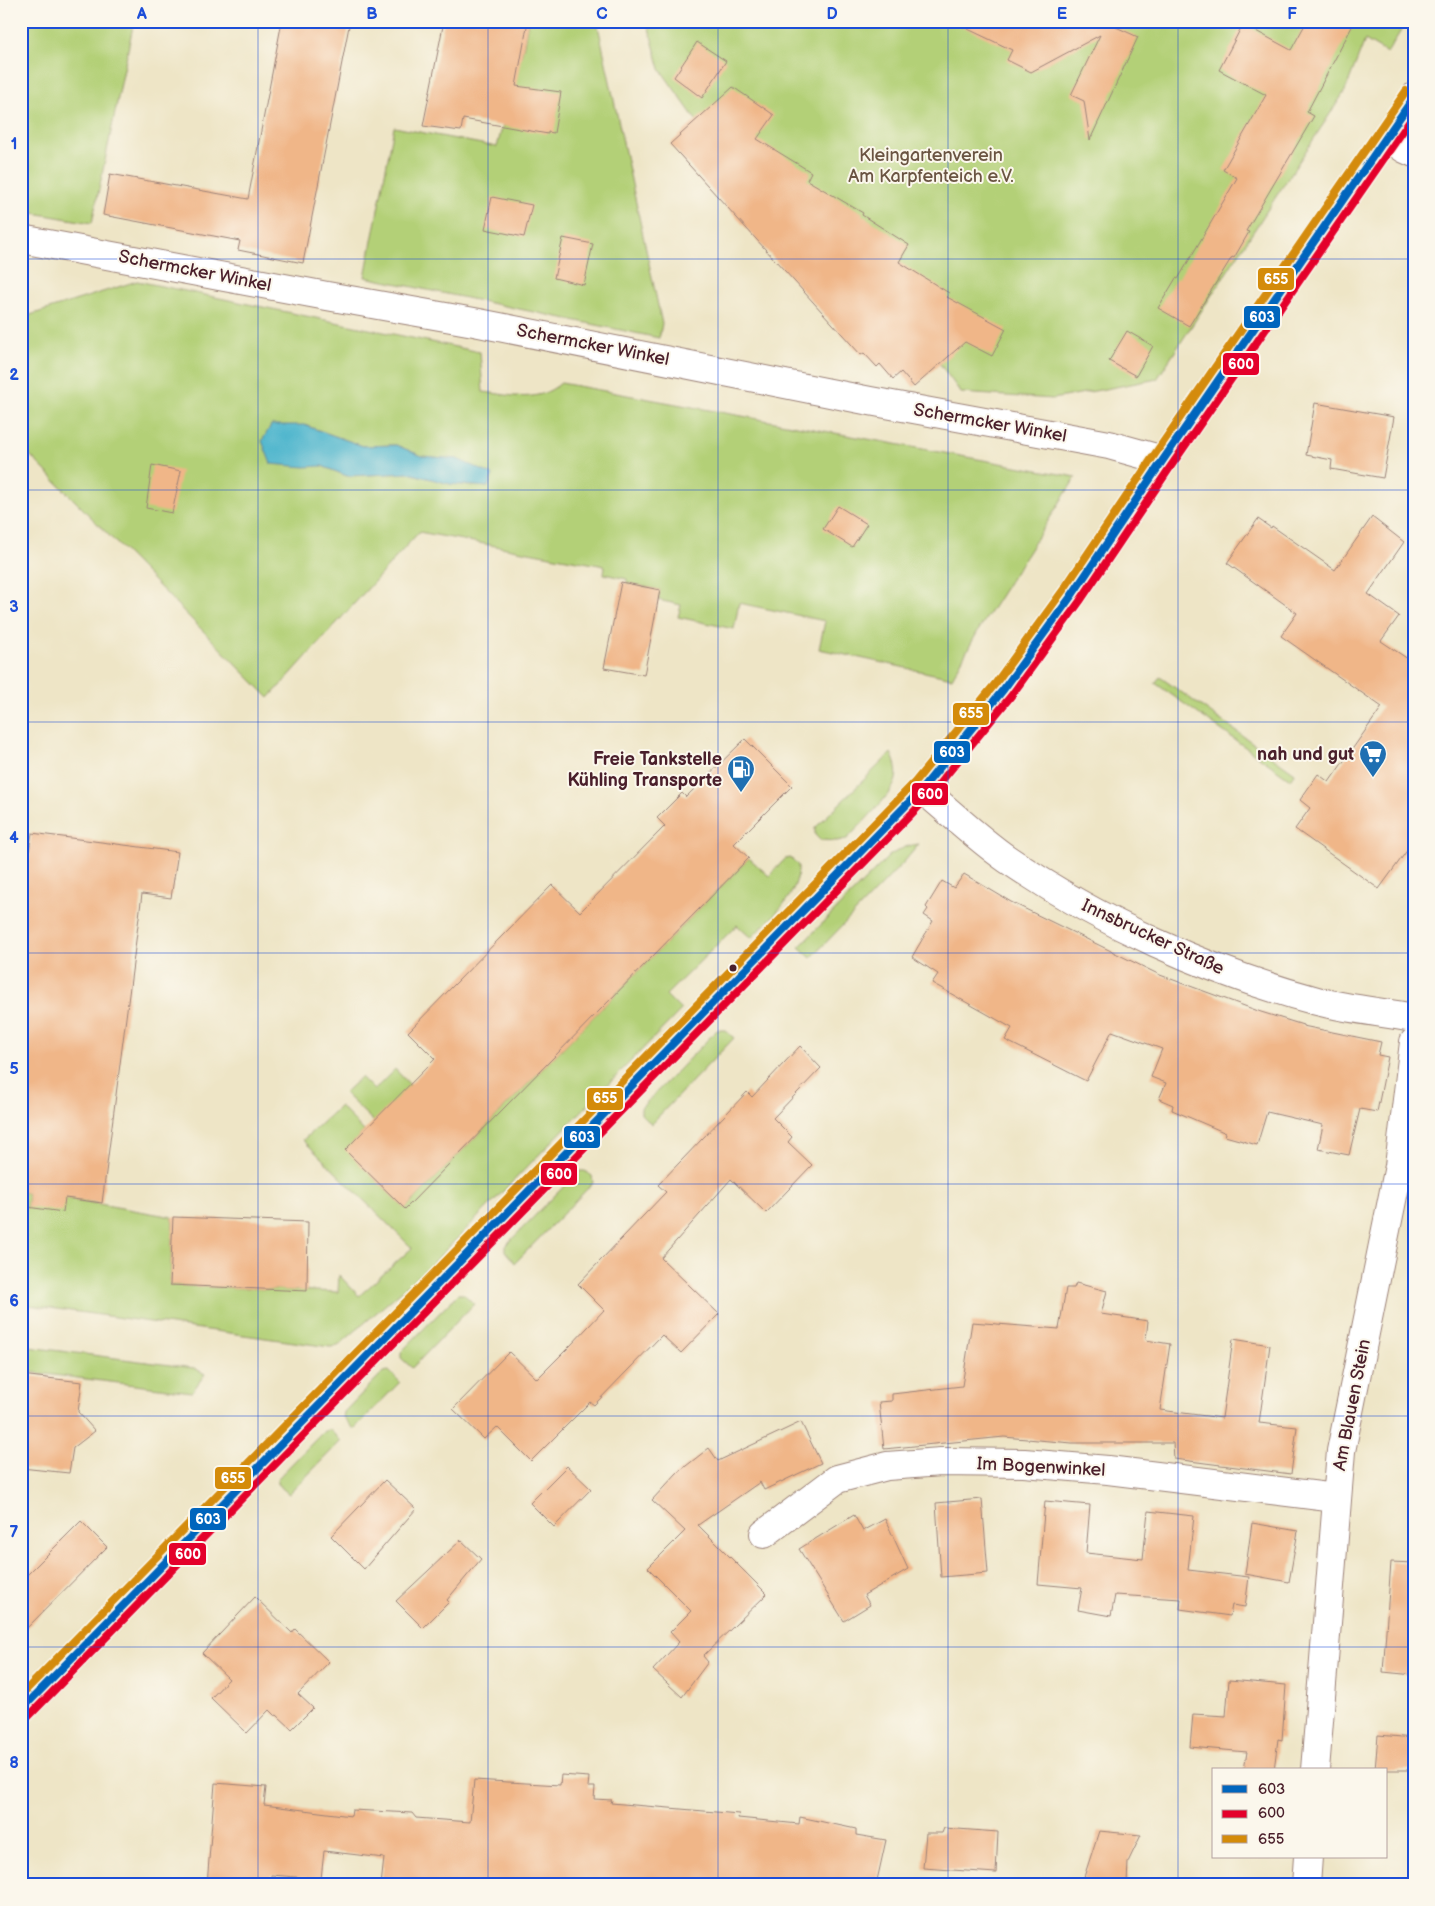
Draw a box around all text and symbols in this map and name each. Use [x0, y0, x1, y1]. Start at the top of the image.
text: A [136, 5, 147, 24]
text: B [366, 5, 378, 24]
text: C [596, 5, 608, 24]
text: D [826, 5, 838, 24]
text: E [1057, 5, 1067, 24]
text: F [1287, 5, 1297, 24]
text: 1 [11, 135, 17, 154]
park label: Kleingartenverein Am Karpfenteich e.V. [848, 145, 1014, 187]
street label: Schermcker Winkel [117, 246, 273, 296]
line badge: 655 [1257, 267, 1295, 291]
text: 655 [1264, 271, 1288, 288]
line badge: 603 [1243, 305, 1281, 329]
text: 603 [1249, 309, 1275, 326]
street label: Schermcker Winkel [515, 320, 671, 370]
line badge: 600 [1222, 352, 1260, 376]
text: 600 [1228, 356, 1254, 373]
text: 2 [9, 366, 19, 385]
street label: Schermcker Winkel [912, 399, 1068, 447]
text: 3 [9, 598, 19, 617]
line badge: 655 [952, 702, 990, 726]
text: 655 [959, 705, 983, 722]
supermarket icon: nah und gut [1358, 739, 1388, 778]
line badge: 603 [933, 740, 971, 764]
text: 603 [939, 744, 965, 761]
place label: nah und gut [1257, 744, 1354, 765]
place label: Freie Tankstelle Kühling Transporte [567, 749, 722, 791]
fuel station icon: Freie Tankstelle Kühling Transporte [726, 754, 756, 793]
line badge: 600 [911, 782, 949, 806]
text: 600 [917, 786, 943, 803]
text: 4 [9, 829, 19, 848]
street label: Innsbrucker Straße [1078, 895, 1228, 979]
unlabelled marker [728, 963, 738, 973]
text: 5 [9, 1060, 19, 1079]
line badge: 655 [586, 1087, 624, 1111]
text: 655 [593, 1090, 617, 1107]
line badge: 603 [563, 1125, 601, 1149]
text: 603 [569, 1129, 595, 1146]
line badge: 600 [540, 1162, 578, 1186]
text: 600 [546, 1166, 572, 1183]
text: 6 [9, 1292, 19, 1311]
street label: Am Blauen Stein [1329, 1338, 1375, 1472]
street label: Im Bogenwinkel [976, 1453, 1106, 1481]
line badge: 655 [214, 1466, 252, 1490]
text: 655 [221, 1470, 245, 1487]
line badge: 603 [189, 1507, 227, 1531]
text: 603 [195, 1511, 221, 1528]
text: 7 [10, 1523, 19, 1542]
line badge: 600 [168, 1542, 207, 1566]
text: 600 [175, 1546, 201, 1563]
text: 8 [9, 1754, 19, 1773]
legend [1212, 1768, 1388, 1858]
text: 603 [1258, 1780, 1285, 1799]
text: 600 [1258, 1804, 1285, 1823]
text: 655 [1258, 1830, 1284, 1849]

